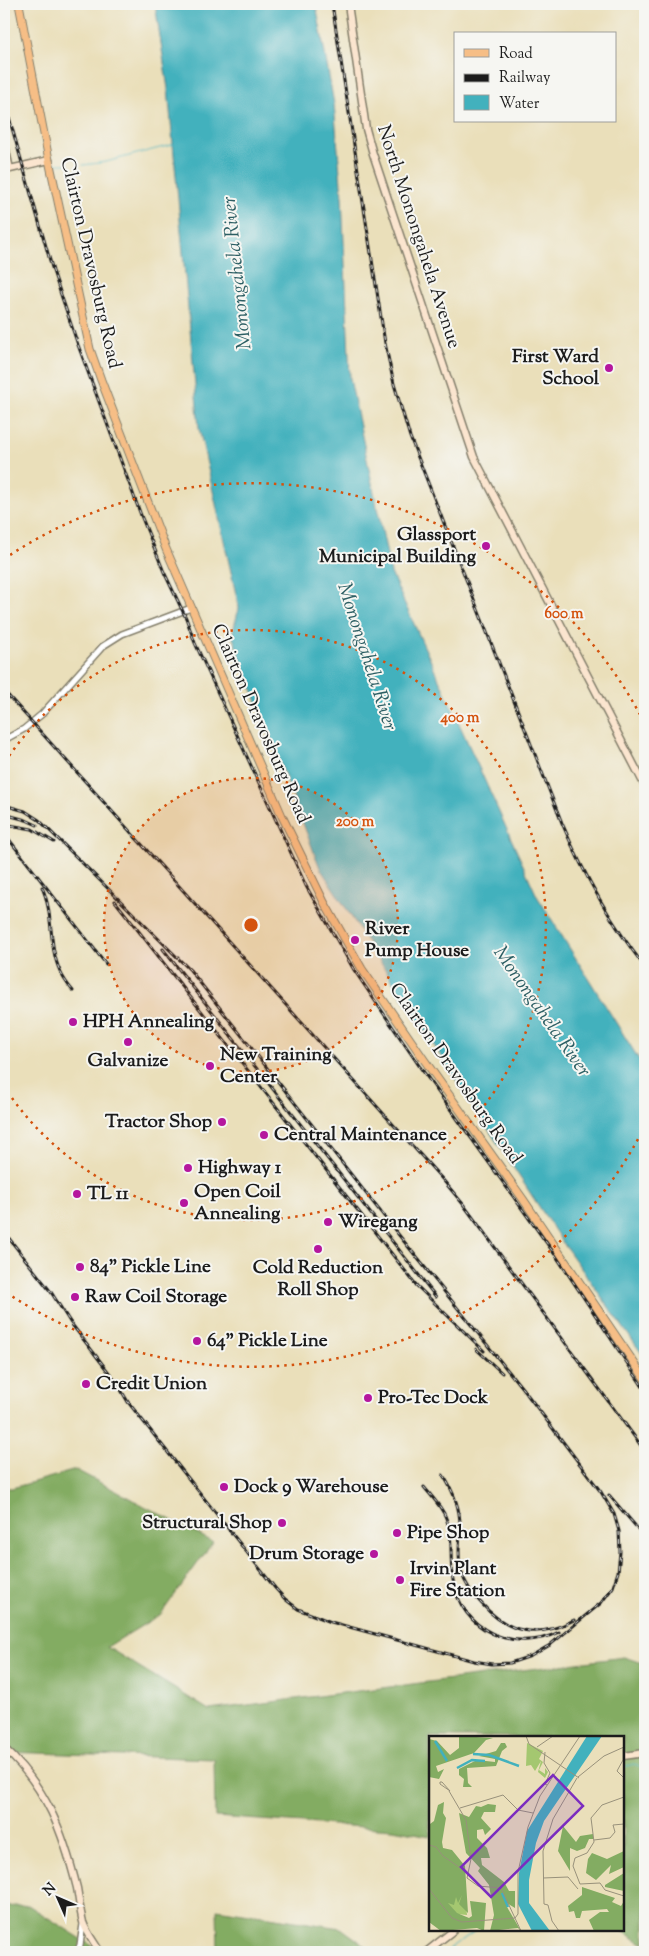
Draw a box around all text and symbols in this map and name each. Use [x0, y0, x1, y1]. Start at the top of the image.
legend [454, 32, 616, 122]
text: Road [499, 44, 533, 65]
text: Railway [499, 68, 551, 89]
text: Water [499, 94, 540, 115]
street label: North Monongahela Avenue [369, 122, 467, 352]
street label: Clairton Dravosburg Road [53, 155, 128, 372]
water label: Monongahela River [216, 195, 260, 351]
place label: First Ward School [512, 344, 600, 393]
marker: First Ward School [603, 362, 615, 374]
place label: Glassport Municipal Building [319, 522, 477, 571]
marker: Glassport Municipal Building [480, 540, 492, 552]
water label: Monongahela River [328, 579, 404, 735]
text: 600 m [545, 604, 584, 625]
street label: Clairton Dravosburg Road [204, 620, 316, 828]
text: 400 m [440, 708, 480, 729]
text: 200 m [336, 812, 375, 833]
centre of rings [242, 916, 260, 934]
place label: River Pump House [365, 916, 469, 965]
marker: River Pump House [349, 934, 361, 946]
water label: Monongahela River [485, 941, 597, 1083]
street label: Clairton Dravosburg Road [382, 978, 528, 1171]
place label: HPH Annealing [83, 1009, 215, 1036]
marker: HPH Annealing [67, 1016, 79, 1028]
marker: Galvanize [122, 1036, 134, 1048]
place label: New Training Center [220, 1042, 332, 1091]
place label: Galvanize [88, 1048, 169, 1075]
marker: New Training Center [204, 1060, 216, 1072]
place label: Tractor Shop [105, 1109, 212, 1136]
marker: Tractor Shop [216, 1116, 228, 1128]
place label: Central Maintenance [274, 1122, 447, 1149]
marker: Central Maintenance [258, 1129, 270, 1141]
place label: Highway 1 [198, 1155, 282, 1182]
marker: Highway 1 [182, 1162, 194, 1174]
place label: Open Coil Annealing [194, 1179, 281, 1228]
place label: TL 11 [87, 1181, 129, 1208]
marker: TL 11 [71, 1188, 83, 1200]
marker: Open Coil Annealing [178, 1197, 190, 1209]
place label: Wiregang [338, 1209, 418, 1236]
marker: Wiregang [322, 1216, 334, 1228]
marker: Cold Reduction Roll Shop [312, 1243, 324, 1255]
place label: 84" Pickle Line [90, 1254, 211, 1281]
place label: Cold Reduction Roll Shop [253, 1255, 384, 1304]
marker: 84" Pickle Line [74, 1261, 86, 1273]
place label: Raw Coil Storage [85, 1284, 227, 1311]
marker: Raw Coil Storage [69, 1291, 81, 1303]
place label: 64" Pickle Line [207, 1328, 328, 1355]
marker: 64" Pickle Line [191, 1335, 203, 1347]
place label: Credit Union [96, 1371, 208, 1398]
marker: Credit Union [80, 1378, 92, 1390]
place label: Pro-Tec Dock [378, 1385, 489, 1412]
marker: Pro-Tec Dock [362, 1392, 374, 1404]
place label: Dock 9 Warehouse [234, 1474, 389, 1501]
marker: Dock 9 Warehouse [218, 1481, 230, 1493]
place label: Structural Shop [142, 1510, 272, 1537]
marker: Structural Shop [276, 1517, 288, 1529]
place label: Pipe Shop [407, 1520, 490, 1547]
marker: Pipe Shop [391, 1527, 403, 1539]
place label: Drum Storage [249, 1541, 364, 1568]
marker: Drum Storage [368, 1548, 380, 1560]
place label: Irvin Plant Fire Station [410, 1556, 506, 1605]
marker: Irvin Plant Fire Station [394, 1574, 406, 1586]
inset map [429, 1736, 624, 1931]
north arrow [32, 1874, 82, 1924]
text: N [39, 1879, 61, 1901]

